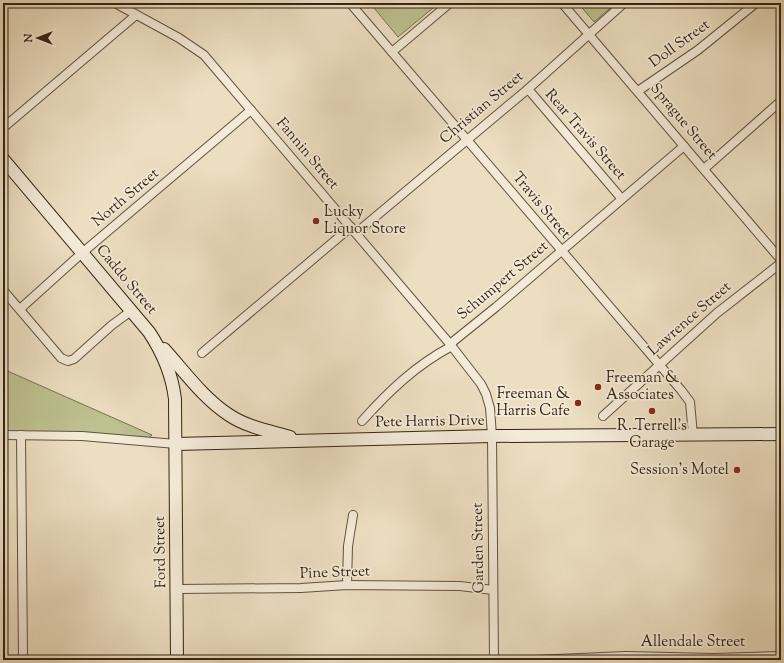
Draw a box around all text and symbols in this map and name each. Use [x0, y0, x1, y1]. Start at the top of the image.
street label: Doll Street [645, 15, 715, 73]
north arrow [18, 18, 58, 58]
text: N [21, 33, 37, 43]
street label: Christian Street [436, 67, 528, 149]
street label: Sprague Street [645, 79, 721, 165]
street label: Rear Travis Street [540, 85, 630, 185]
street label: Fannin Street [271, 114, 343, 194]
street label: North Street [88, 164, 164, 232]
street label: Travis Street [507, 168, 575, 244]
place label: Lucky Liquor Store [324, 202, 406, 240]
marker: Lucky Liquor Store [311, 216, 321, 226]
street label: Schumpert Street [453, 237, 553, 325]
street label: Caddo Street [91, 241, 161, 319]
street label: Lawrence Street [644, 277, 736, 361]
place label: Freeman & Associates [606, 368, 680, 406]
marker: Freeman & Associates [593, 382, 603, 392]
place label: Freeman & Harris Cafe [496, 384, 571, 422]
marker: Freeman & Harris Cafe [573, 398, 583, 408]
marker: R. Terrell's Garage [647, 406, 657, 416]
street label: Pete Harris Drive [375, 411, 485, 433]
place label: R. Terrell's Garage [617, 416, 687, 454]
place label: Session's Motel [630, 460, 729, 481]
marker: Session's Motel [732, 465, 742, 475]
street label: Garden Street [468, 502, 490, 594]
street label: Ford Street [150, 516, 172, 588]
street label: Pine Street [300, 561, 370, 585]
street label: Allendale Street [641, 632, 745, 653]

